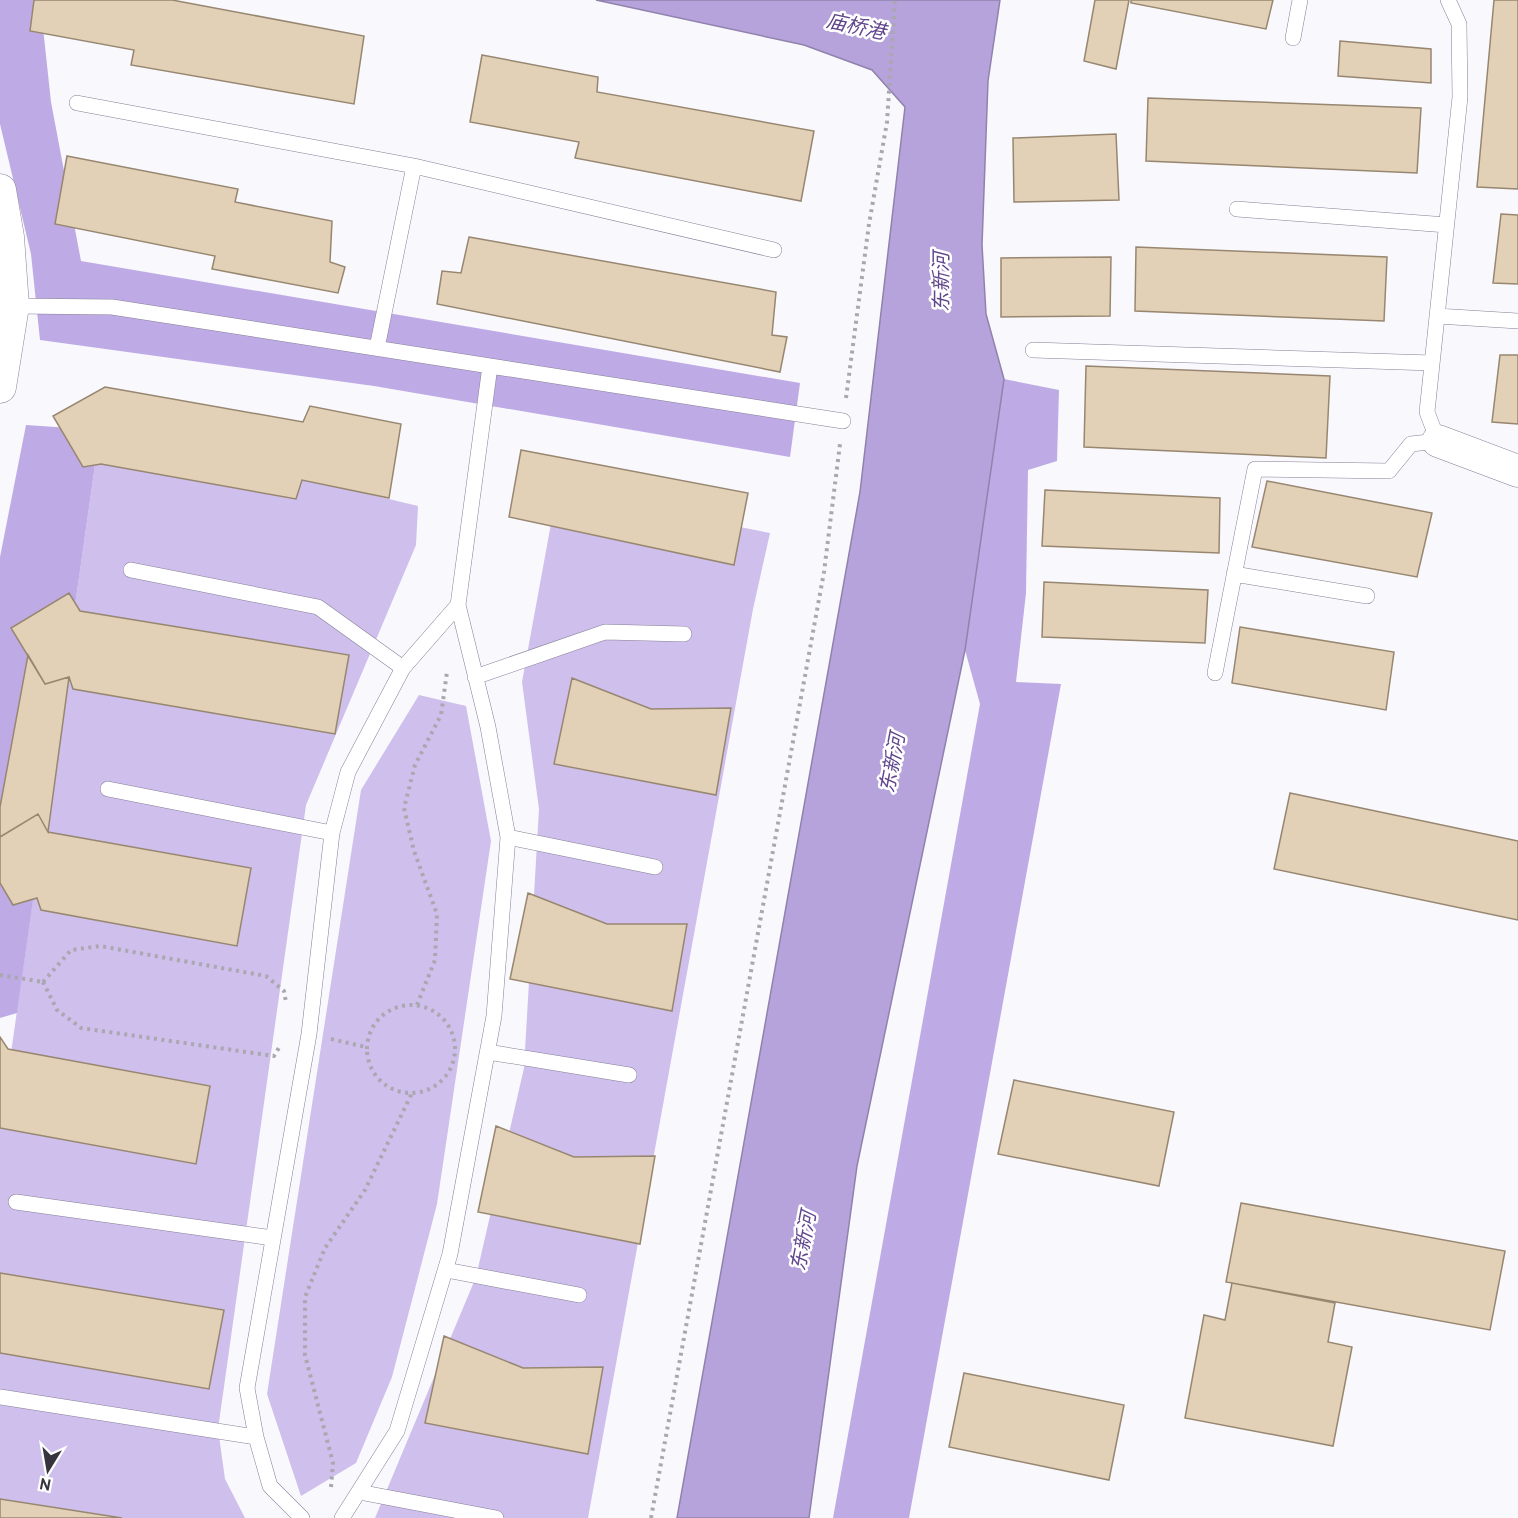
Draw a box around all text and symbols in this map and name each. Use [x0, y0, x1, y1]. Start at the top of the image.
water label: 庙桥港 [824, 9, 891, 48]
water label: 东新河 [930, 248, 956, 312]
water label: 东新河 [875, 728, 913, 795]
water label: 东新河 [786, 1206, 824, 1273]
north arrow [18, 1440, 78, 1500]
text: N [38, 1472, 53, 1494]

